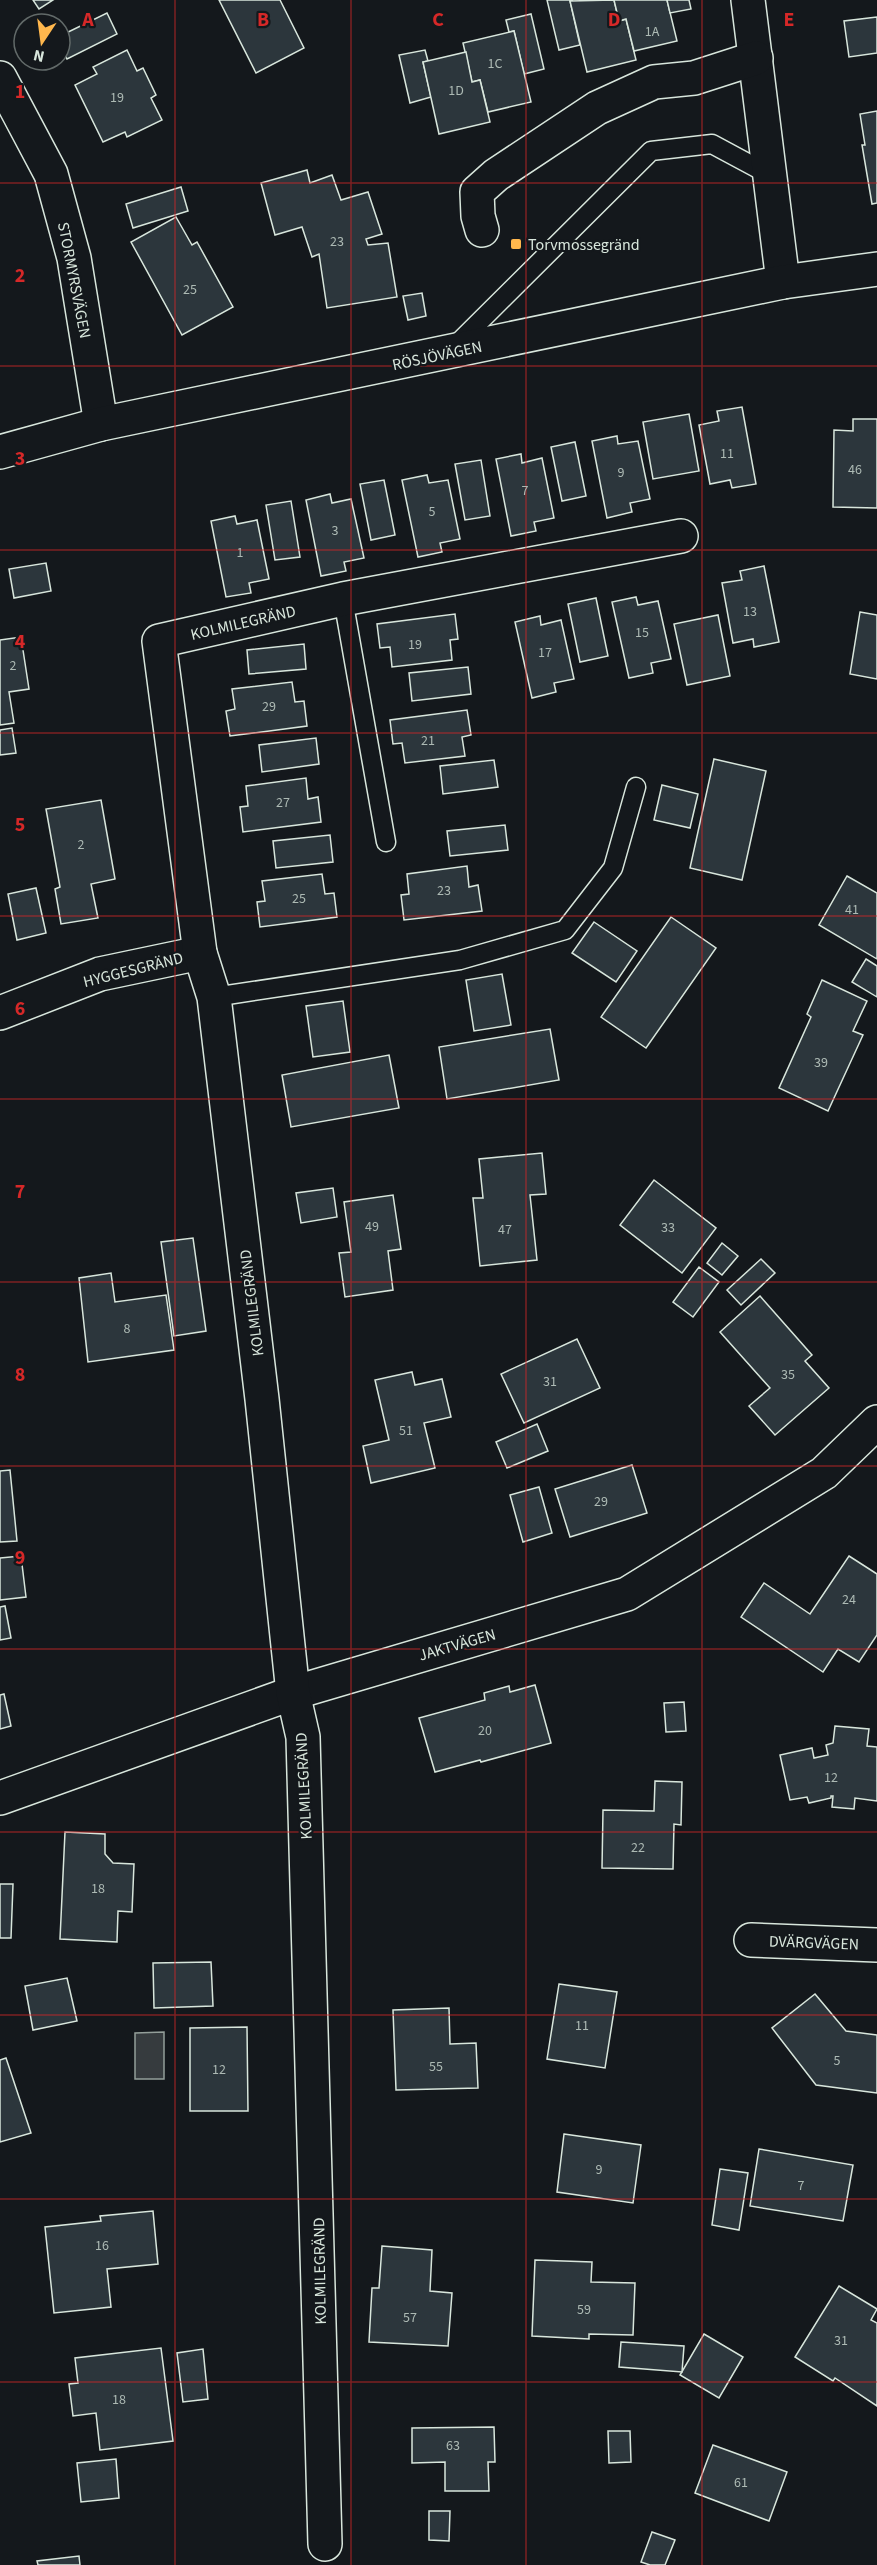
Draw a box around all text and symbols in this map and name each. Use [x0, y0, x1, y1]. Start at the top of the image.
text: A [81, 6, 94, 34]
text: B [257, 6, 269, 34]
text: C [432, 6, 444, 34]
text: D [608, 6, 620, 34]
text: E [784, 6, 794, 34]
north arrow [12, 12, 72, 72]
house number: 1A [645, 22, 660, 42]
text: N [31, 44, 47, 68]
house number: 1C [488, 54, 502, 74]
text: 1 [15, 78, 25, 106]
house number: 1D [448, 81, 464, 101]
house number: 19 [110, 88, 124, 108]
street label: STORMYRSVÄGEN [52, 220, 96, 340]
house number: 23 [330, 232, 344, 252]
place label: Torvmossegränd [528, 234, 640, 256]
marker: Torvmossegränd [509, 237, 523, 251]
text: 2 [15, 262, 25, 290]
house number: 25 [183, 280, 197, 300]
street label: RÖSJÖVÄGEN [390, 336, 484, 376]
house number: 11 [720, 444, 734, 464]
text: 3 [15, 445, 25, 473]
house number: 46 [848, 460, 862, 480]
house number: 9 [618, 463, 625, 483]
house number: 7 [522, 481, 529, 501]
house number: 5 [429, 502, 436, 522]
house number: 3 [332, 521, 339, 541]
house number: 1 [237, 543, 244, 563]
street label: KOLMILEGRÄND [189, 600, 298, 646]
house number: 13 [743, 602, 757, 622]
house number: 15 [635, 623, 649, 643]
text: 4 [15, 628, 26, 656]
house number: 19 [408, 635, 422, 655]
house number: 17 [538, 643, 552, 663]
house number: 2 [10, 656, 17, 676]
house number: 29 [262, 697, 276, 717]
house number: 21 [421, 731, 435, 751]
house number: 27 [276, 793, 290, 813]
text: 5 [15, 811, 25, 839]
house number: 2 [78, 835, 85, 855]
house number: 23 [437, 881, 451, 901]
house number: 25 [292, 889, 306, 909]
house number: 41 [845, 900, 859, 920]
street label: HYGGESGRÄND [81, 947, 186, 993]
text: 6 [15, 995, 25, 1023]
house number: 39 [814, 1053, 828, 1073]
text: 7 [15, 1178, 25, 1206]
house number: 49 [365, 1217, 379, 1237]
house number: 33 [661, 1218, 675, 1238]
house number: 47 [498, 1220, 512, 1240]
street label: KOLMILEGRÄND [235, 1248, 269, 1357]
house number: 8 [124, 1319, 131, 1339]
text: 8 [15, 1361, 25, 1389]
house number: 35 [781, 1365, 795, 1385]
house number: 31 [543, 1372, 557, 1392]
house number: 51 [399, 1421, 413, 1441]
house number: 29 [594, 1492, 608, 1512]
text: 9 [15, 1544, 25, 1572]
house number: 24 [842, 1590, 856, 1610]
street label: JAKTVÄGEN [416, 1623, 498, 1666]
house number: 20 [478, 1721, 492, 1741]
street label: KOLMILEGRÄND [290, 1732, 318, 1840]
house number: 12 [824, 1768, 838, 1788]
house number: 22 [631, 1838, 645, 1858]
house number: 18 [91, 1879, 105, 1899]
street label: DVÄRGVÄGEN [768, 1930, 860, 1956]
house number: 11 [575, 2016, 589, 2036]
house number: 5 [834, 2051, 841, 2071]
house number: 55 [429, 2057, 443, 2077]
house number: 12 [212, 2060, 226, 2080]
house number: 9 [596, 2160, 603, 2180]
house number: 7 [798, 2176, 805, 2196]
street label: KOLMILEGRÄND [308, 2217, 332, 2325]
house number: 16 [95, 2236, 109, 2256]
house number: 59 [577, 2300, 591, 2320]
house number: 57 [403, 2308, 417, 2328]
house number: 31 [834, 2331, 848, 2351]
house number: 18 [112, 2390, 126, 2410]
house number: 63 [446, 2436, 460, 2456]
house number: 61 [734, 2473, 748, 2493]

